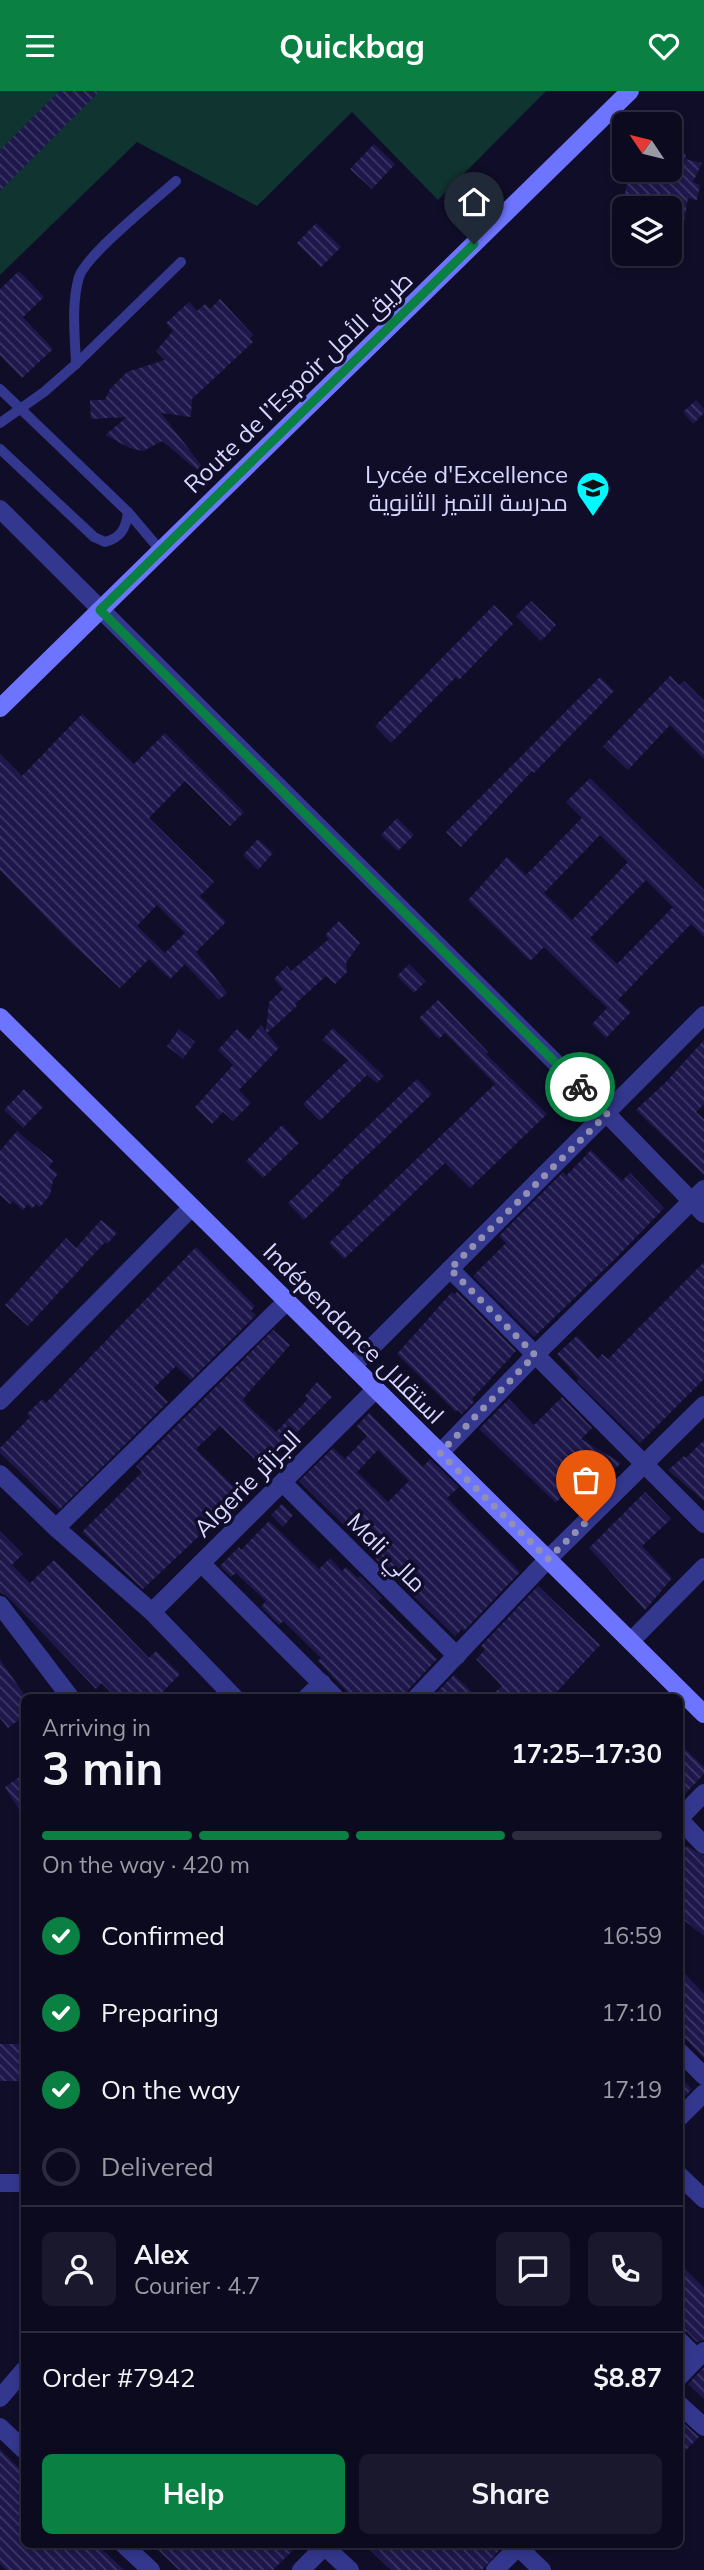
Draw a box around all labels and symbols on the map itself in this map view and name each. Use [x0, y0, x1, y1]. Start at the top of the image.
north arrow [612, 112, 682, 182]
pin [444, 172, 504, 244]
street label: Route de l’Espoir طريق الأمل [177, 265, 419, 500]
place label: Lycée d'Excellence مدرسة التميز الثانوية [365, 459, 568, 517]
school or university icon: Lycée d'Excellence مدرسة التميز الثانوية [574, 469, 612, 518]
courier [545, 1052, 615, 1122]
street label: Indépendance استقلال [257, 1236, 451, 1430]
street label: Algerie الجزائر [187, 1423, 307, 1543]
pin [556, 1450, 616, 1522]
street label: Mali مالي [338, 1506, 433, 1601]

